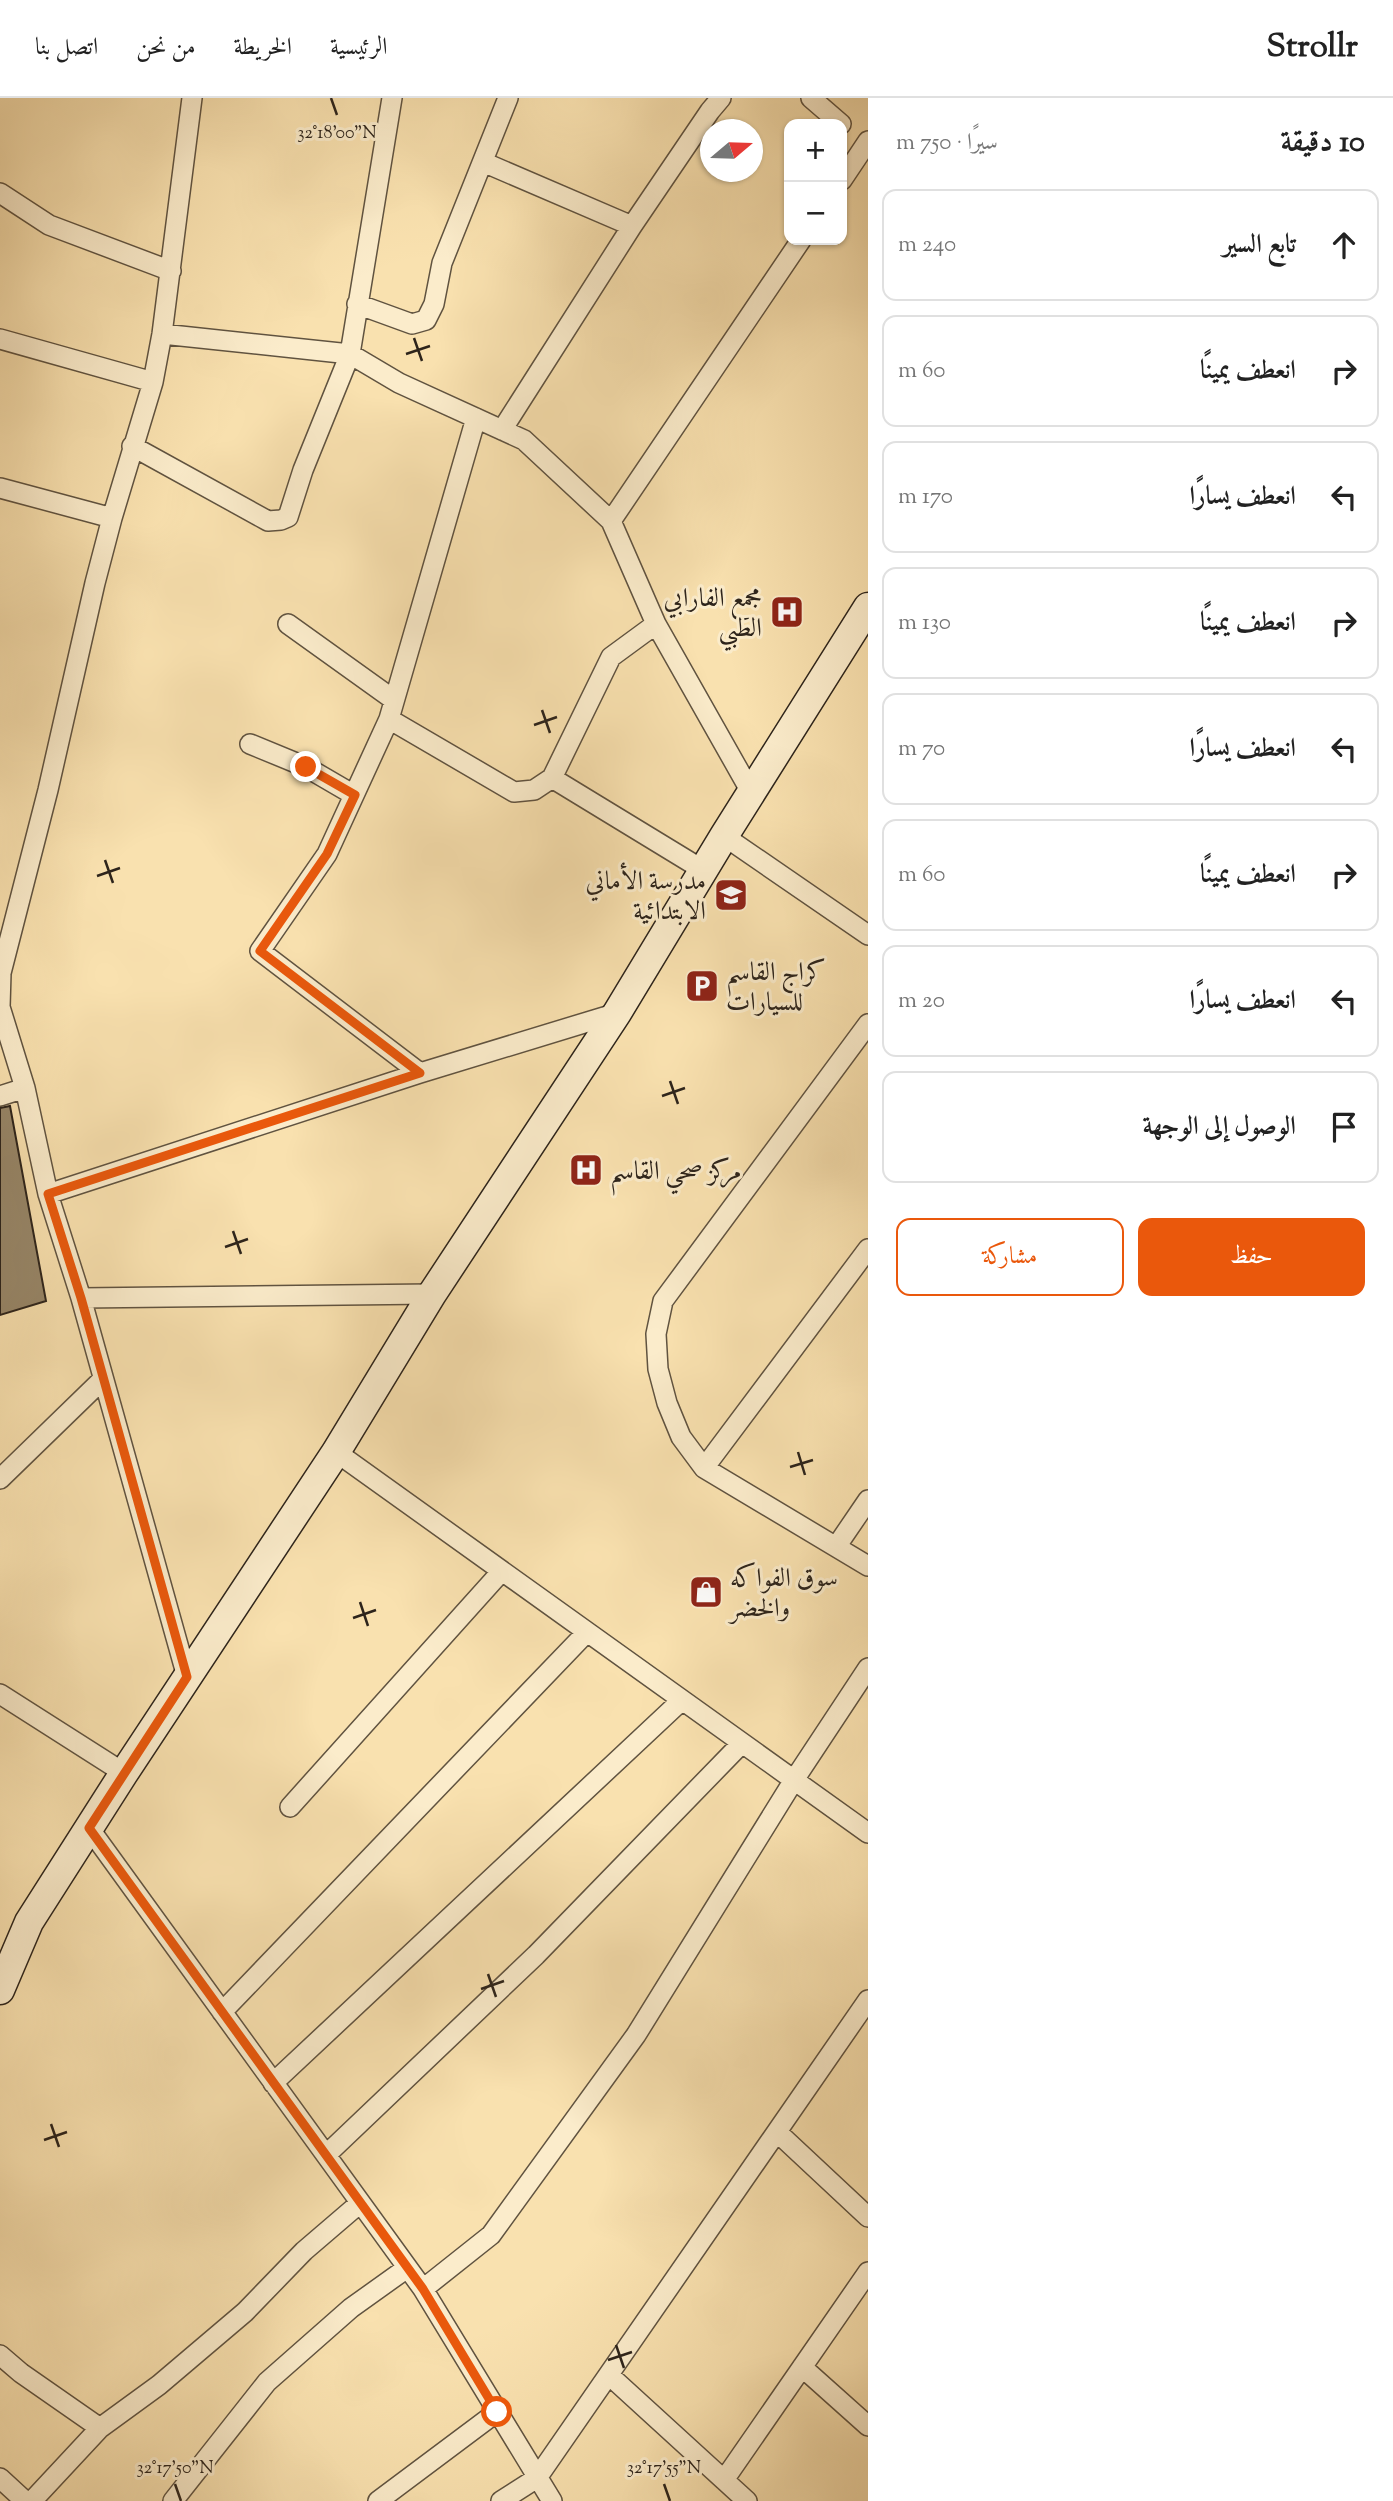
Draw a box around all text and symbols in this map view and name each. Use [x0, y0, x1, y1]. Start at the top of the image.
text: Strollr [1266, 24, 1358, 72]
text: اتصل بنا [35, 31, 98, 65]
text: من نحن [136, 31, 196, 65]
text: الخريطة [234, 31, 292, 65]
text: الرئيسية [330, 31, 388, 65]
north arrow [700, 119, 763, 182]
map controls [784, 119, 847, 245]
button: + [784, 119, 847, 182]
text: 32°18'00"N [297, 121, 377, 147]
text: 10 دقيقة [1280, 122, 1365, 165]
text: سيرًا · 750 m [896, 127, 998, 160]
button: − [784, 182, 847, 245]
icon: ahead [1325, 226, 1363, 264]
text: تابع السير [1223, 227, 1296, 264]
text: 240 m [898, 229, 956, 262]
icon: right [1325, 352, 1363, 390]
text: انعطف يمينًا [1200, 353, 1296, 390]
text: 60 m [898, 355, 946, 388]
icon: left [1325, 478, 1363, 516]
text: انعطف يسارًا [1189, 479, 1296, 516]
text: 170 m [898, 481, 953, 514]
place label: مجمع الفارابي الطبي [664, 581, 762, 651]
hospital icon: مجمع الفارابي الطبي [768, 593, 806, 631]
icon: right [1325, 604, 1363, 642]
text: انعطف يمينًا [1200, 605, 1296, 642]
text: 130 m [898, 607, 951, 640]
icon: left [1325, 730, 1363, 768]
text: انعطف يسارًا [1189, 731, 1296, 768]
text: 70 m [898, 733, 945, 766]
route end [290, 751, 321, 782]
icon: right [1325, 856, 1363, 894]
text: انعطف يمينًا [1200, 857, 1296, 894]
text: 60 m [898, 859, 946, 892]
place label: مدرسة الأماني الابتدائية [586, 862, 706, 931]
school or university icon: مدرسة الأماني الابتدائية [712, 876, 750, 914]
place label: كراج القاسم للسيارات [726, 955, 826, 1022]
parking icon: كراج القاسم للسيارات [683, 967, 721, 1005]
icon: left [1325, 982, 1363, 1020]
text: انعطف يسارًا [1189, 983, 1296, 1020]
text: 20 m [898, 985, 945, 1018]
icon: arrive [1325, 1108, 1363, 1146]
text: الوصول إلى الوجهة [1142, 1109, 1296, 1146]
hospital icon: مركز صحي القاسم [567, 1151, 605, 1189]
place label: مركز صحي القاسم [610, 1154, 741, 1196]
button: مشاركة [896, 1218, 1124, 1296]
button: حفظ [1138, 1218, 1365, 1296]
place label: سوق الفواكه والخضر [727, 1561, 838, 1628]
shop icon: سوق الفواكه والخضر [687, 1573, 725, 1611]
route start [481, 2396, 512, 2427]
text: 32°17'50"N [136, 2456, 214, 2482]
text: 32°17'55"N [627, 2456, 701, 2482]

